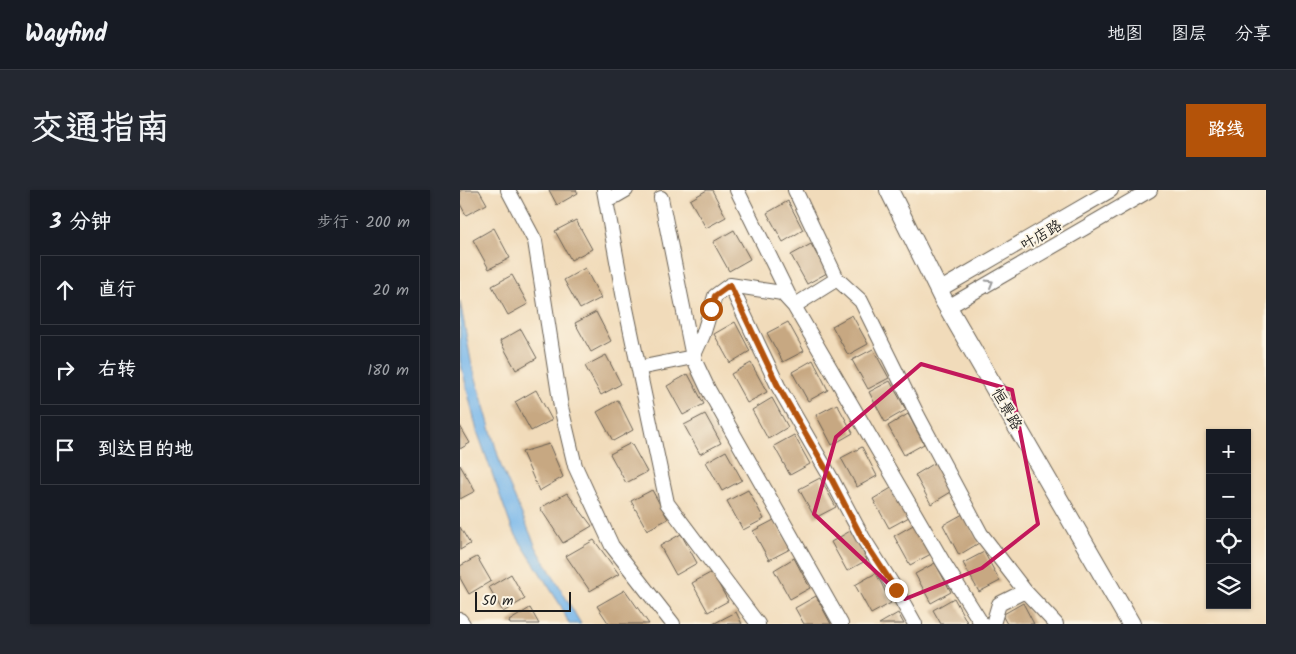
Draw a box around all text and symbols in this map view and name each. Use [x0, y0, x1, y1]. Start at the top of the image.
text: Wayfind [25, 15, 107, 54]
text: 地图 [1107, 20, 1143, 49]
text: 图层 [1171, 20, 1207, 49]
text: 分享 [1235, 20, 1271, 49]
text: 交通指南 [30, 102, 170, 158]
button: 路线 [1186, 104, 1266, 157]
text: 3 分钟 [50, 206, 112, 239]
text: 步行 · 200 m [317, 210, 410, 235]
street label: 叶店路 [1016, 214, 1067, 258]
text: 直行 [98, 275, 136, 305]
icon: ahead [51, 276, 79, 304]
text: 20 m [373, 278, 409, 303]
one-way arrow [985, 279, 994, 289]
route start [700, 298, 723, 321]
text: 右转 [98, 355, 136, 385]
icon: right [51, 356, 79, 384]
text: 180 m [367, 358, 409, 383]
street label: 恒景路 [984, 384, 1028, 435]
map controls [1206, 429, 1251, 609]
button: + [1206, 429, 1251, 474]
text: 到达目的地 [98, 435, 193, 465]
icon: arrive [51, 436, 79, 464]
button: − [1206, 474, 1251, 519]
button: locate [1206, 519, 1251, 564]
button: layers [1206, 564, 1251, 609]
route end [885, 579, 908, 602]
scale bar [475, 589, 571, 612]
text: 50 m [482, 590, 513, 612]

